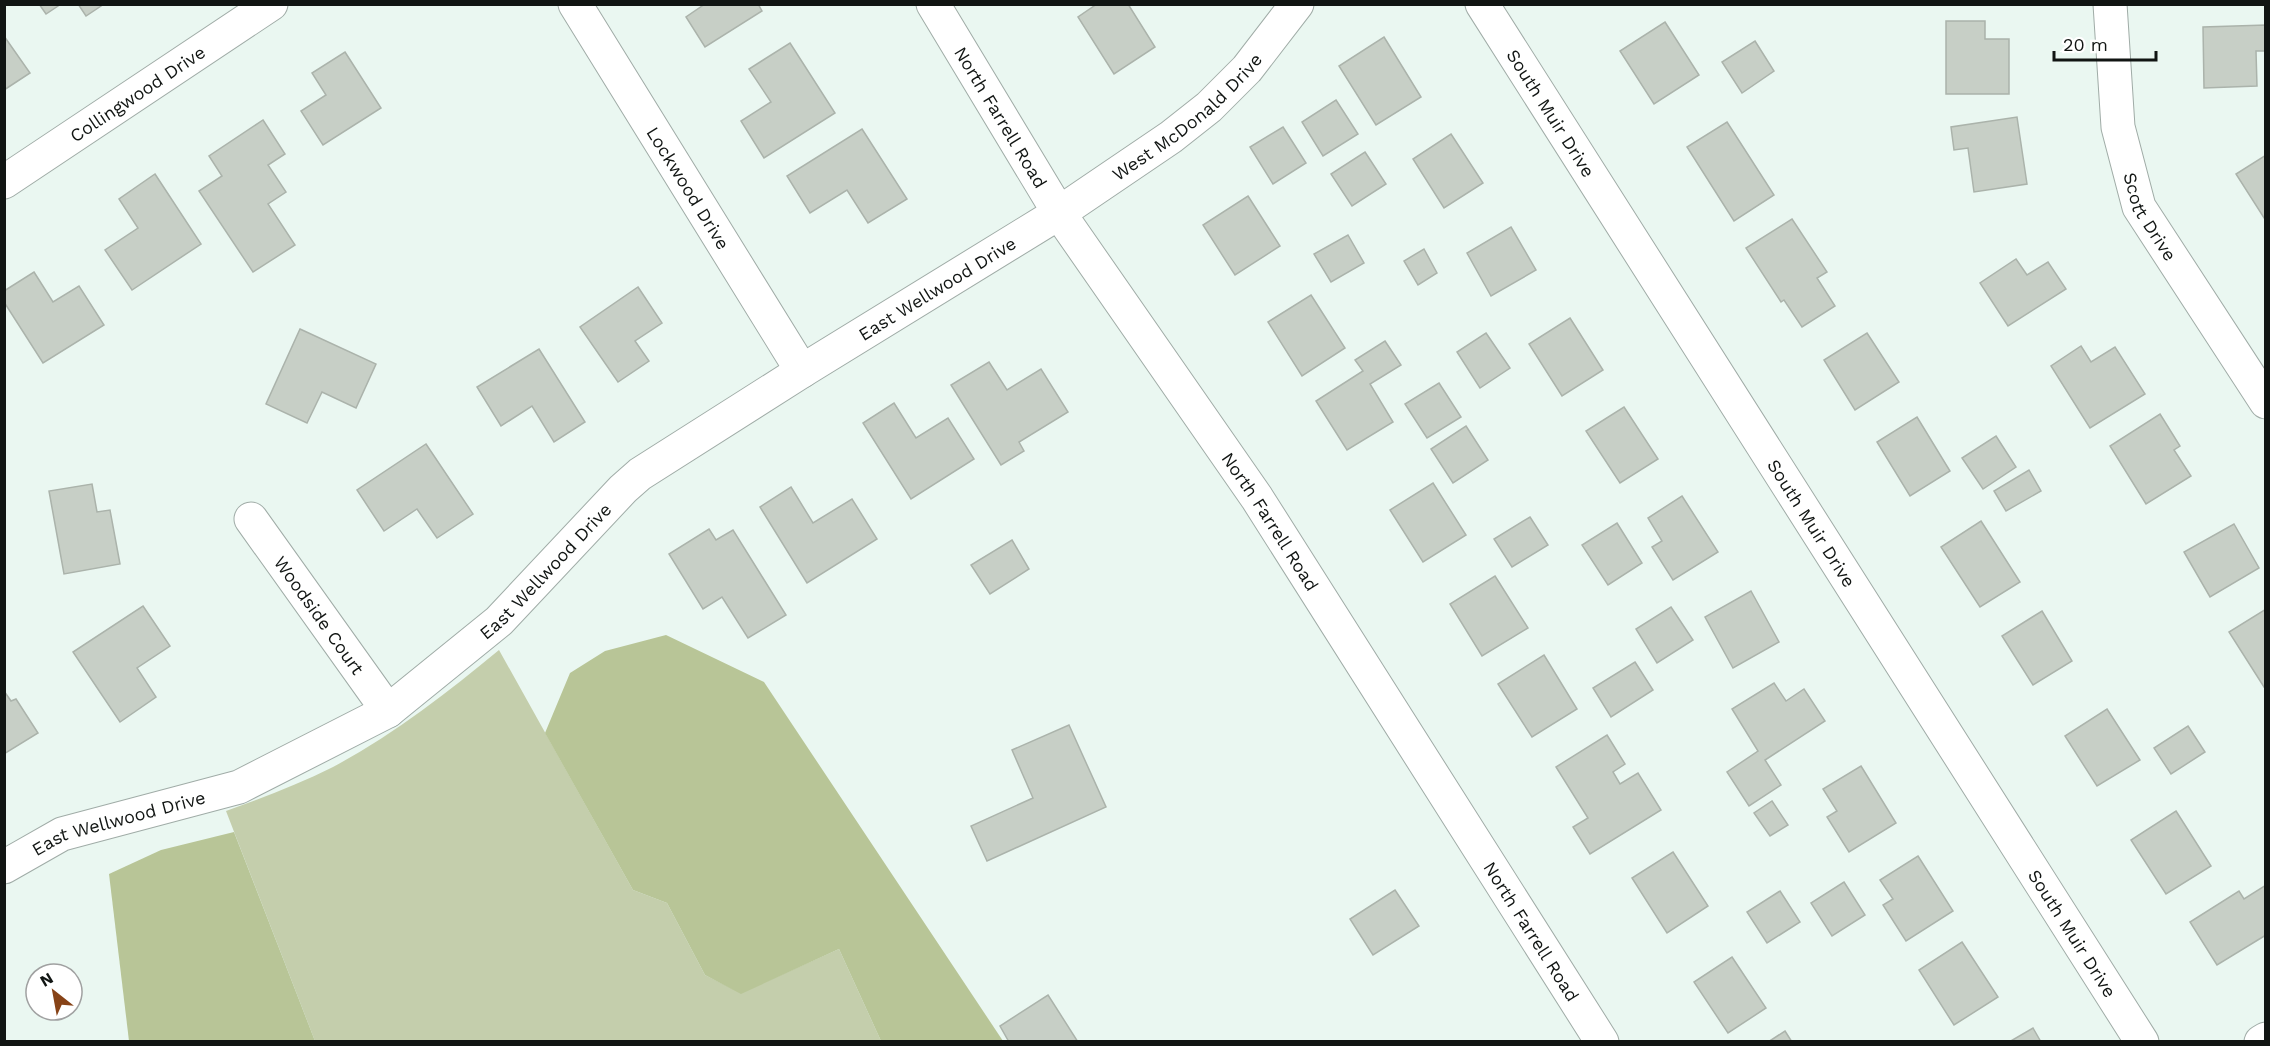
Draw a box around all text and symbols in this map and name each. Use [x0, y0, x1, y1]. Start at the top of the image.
scale bar [2054, 24, 2156, 62]
text: 20 m [2063, 34, 2108, 55]
street label: Collingwood Drive [65, 41, 209, 146]
street label: North Farrell Road [951, 43, 1052, 191]
street label: South Muir Drive [1503, 45, 1600, 181]
street label: West McDonald Drive [1108, 49, 1266, 184]
street label: Lockwood Drive [643, 123, 734, 253]
street label: Scott Drive [2120, 170, 2181, 264]
street label: East Wellwood Drive [854, 232, 1019, 344]
street label: North Farrell Road [1218, 448, 1323, 594]
street label: South Muir Drive [1764, 455, 1860, 591]
street label: East Wellwood Drive [475, 498, 615, 643]
street label: Woodside Court [270, 552, 369, 679]
street label: East Wellwood Drive [28, 786, 207, 860]
street label: North Farrell Road [1480, 857, 1584, 1005]
street label: South Muir Drive [2024, 865, 2121, 1001]
north arrow [24, 962, 84, 1022]
text: N [37, 968, 57, 991]

